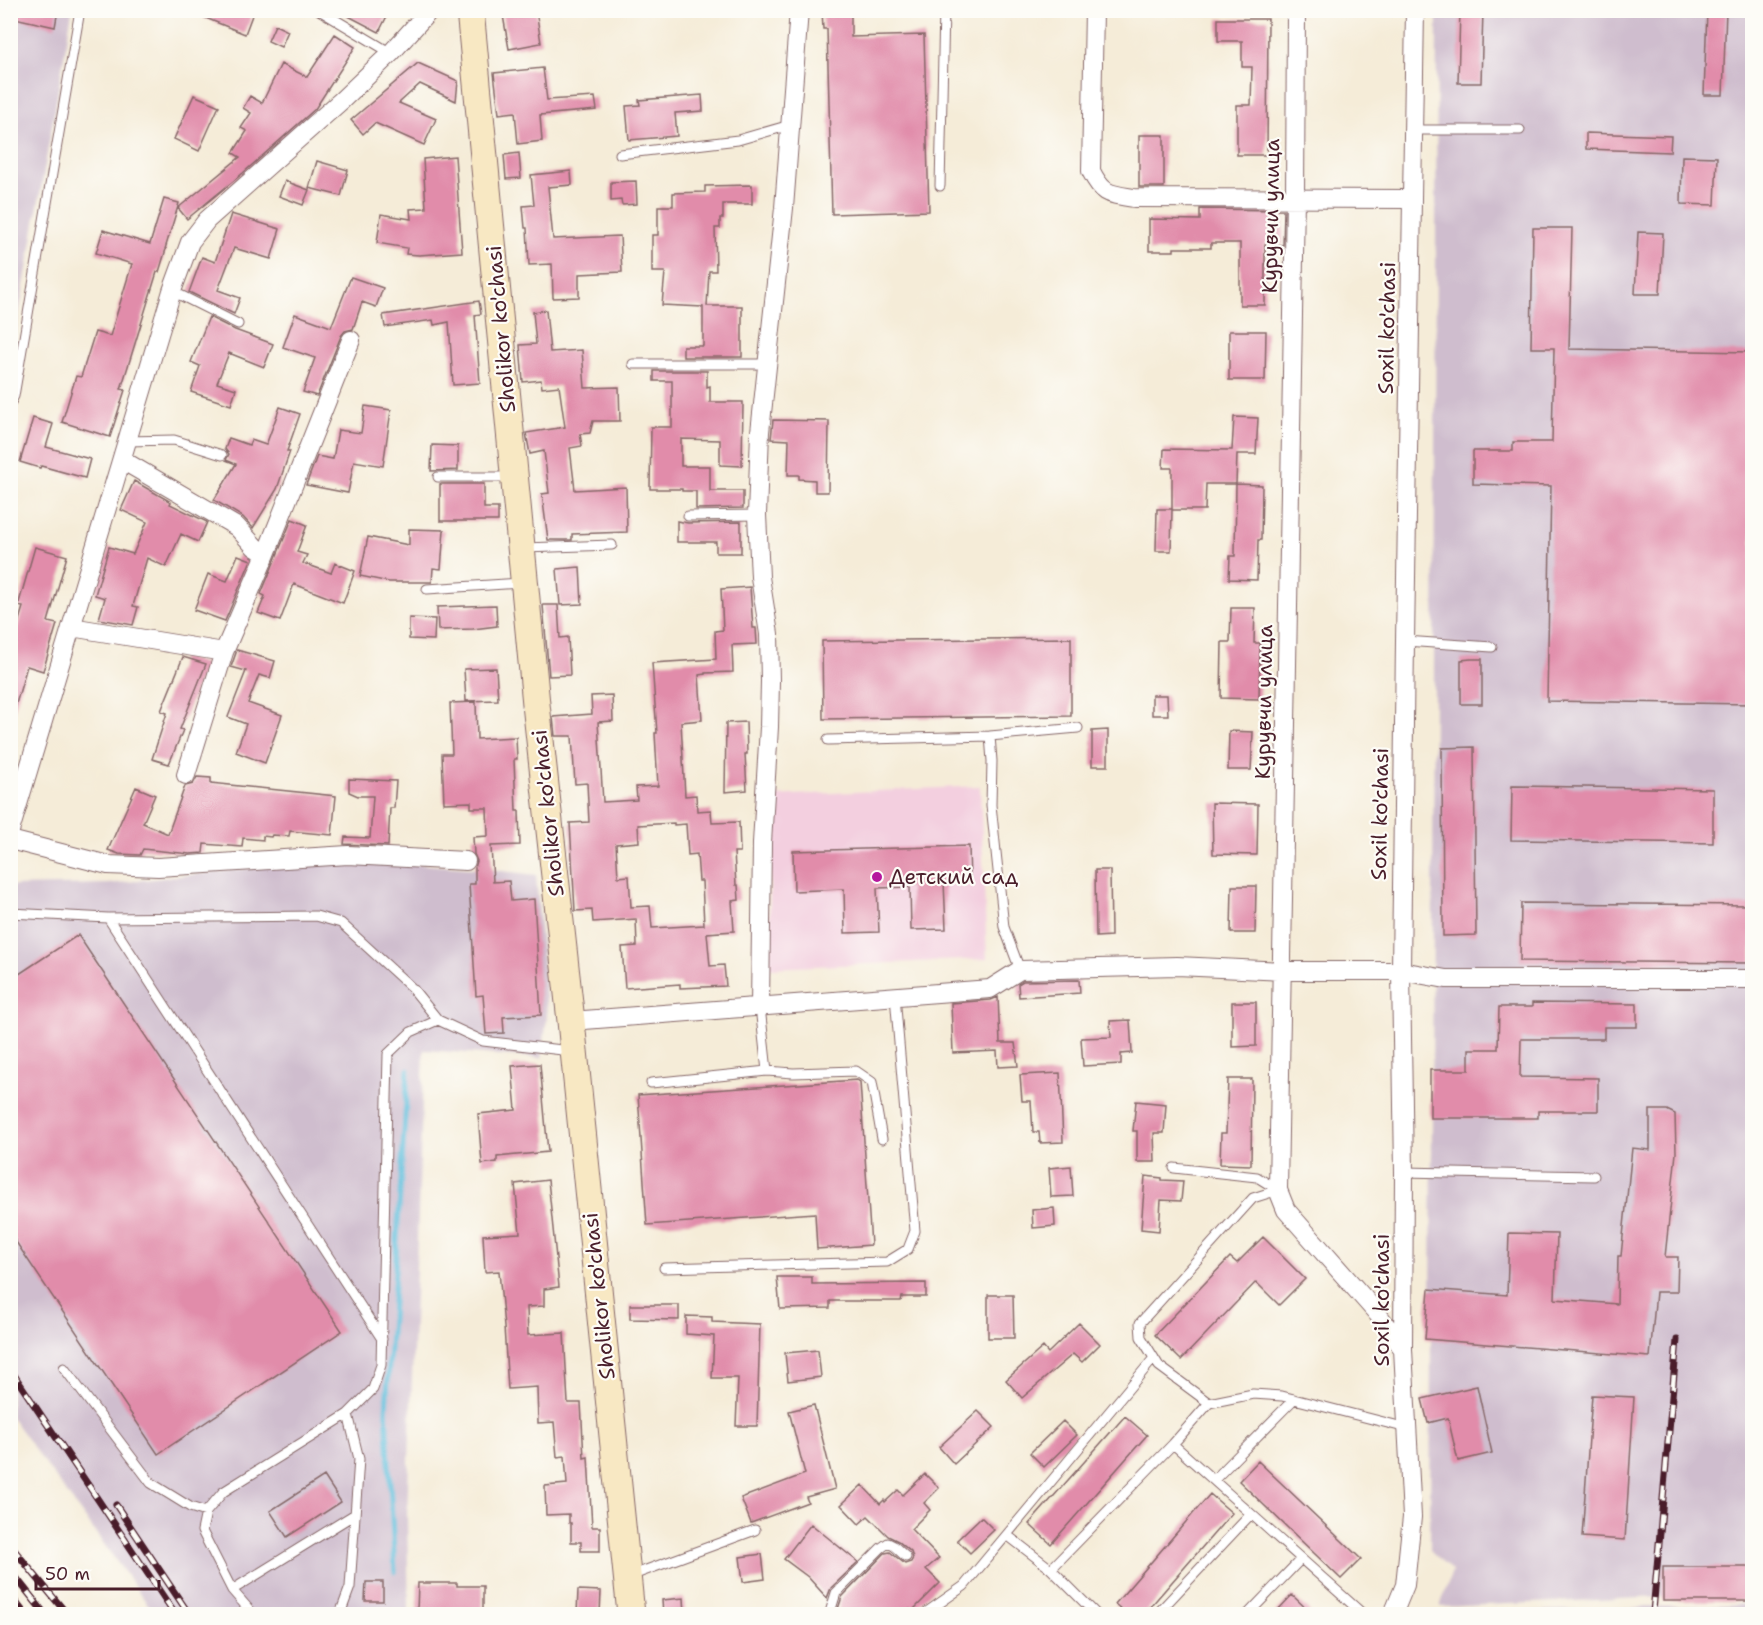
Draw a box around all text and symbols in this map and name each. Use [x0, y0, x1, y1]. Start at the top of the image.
street label: Курувчи улица [1256, 138, 1286, 294]
street label: Sholikor ko'chasi [480, 244, 522, 414]
street label: Soxil ko'chasi [1372, 261, 1402, 395]
street label: Курувчи улица [1249, 624, 1279, 780]
street label: Sholikor ko'chasi [525, 728, 571, 898]
street label: Soxil ko'chasi [1365, 747, 1395, 881]
place label: Детский сад [889, 863, 1018, 891]
marker: Детский сад [870, 870, 884, 884]
street label: Sholikor ko'chasi [576, 1211, 622, 1381]
street label: Soxil ko'chasi [1368, 1234, 1396, 1366]
scale bar [36, 1553, 159, 1591]
text: 50 m [45, 1562, 90, 1586]

